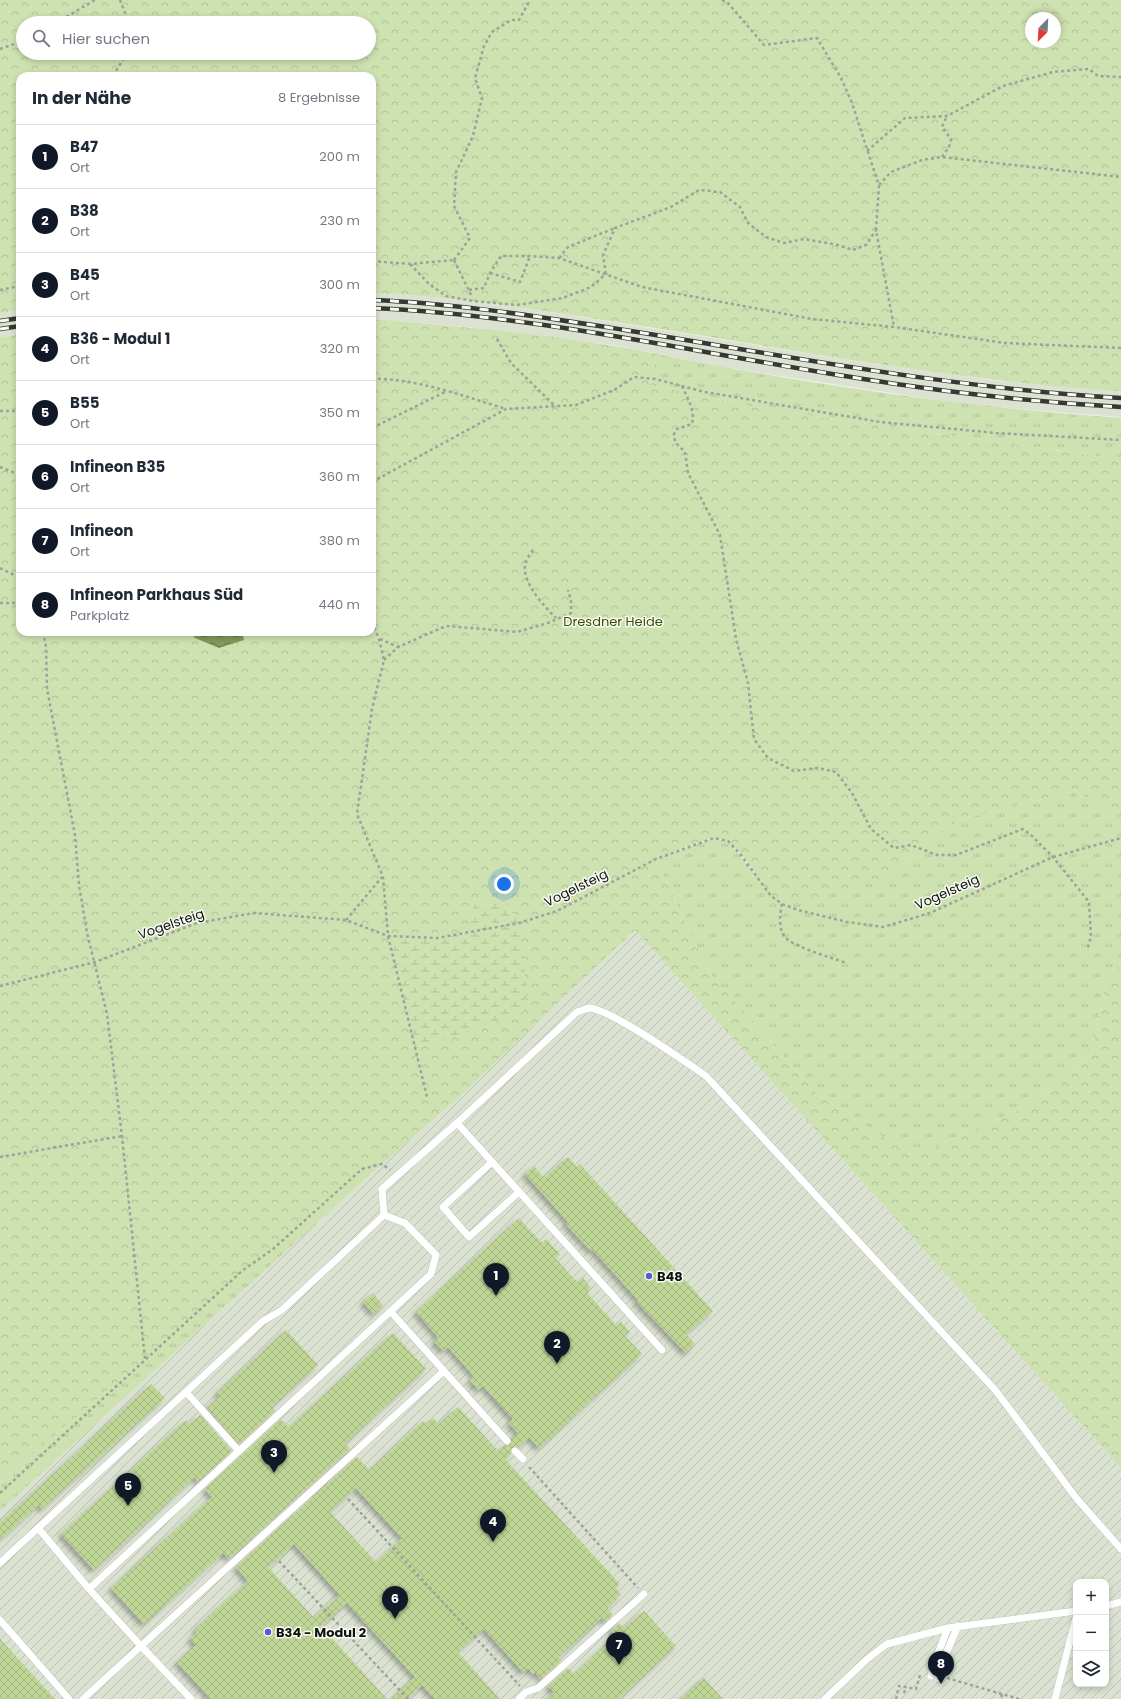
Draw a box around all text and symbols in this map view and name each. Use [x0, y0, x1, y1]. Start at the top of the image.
north arrow [1025, 12, 1061, 48]
search box [16, 16, 376, 60]
icon: search [30, 27, 52, 49]
text: Hier suchen [62, 28, 150, 49]
text: In der Nähe [32, 86, 131, 110]
text: 8 Ergebnisse [278, 88, 360, 107]
text: B47 [70, 136, 98, 157]
text: 1 [43, 147, 47, 166]
text: 200 m [319, 147, 360, 166]
text: Ort [70, 158, 90, 177]
text: B38 [70, 200, 99, 221]
text: 2 [41, 211, 49, 230]
text: 230 m [320, 211, 360, 230]
text: Ort [70, 222, 90, 241]
text: B45 [70, 264, 100, 285]
text: 3 [41, 275, 49, 294]
text: 300 m [319, 275, 360, 294]
text: Ort [70, 286, 90, 305]
text: B36 - Modul 1 [70, 328, 170, 349]
text: 4 [41, 339, 49, 358]
text: 320 m [320, 339, 360, 358]
text: Ort [70, 350, 90, 369]
text: B55 [70, 392, 99, 413]
text: 5 [41, 403, 49, 422]
text: 350 m [319, 403, 360, 422]
text: Ort [70, 414, 90, 433]
text: Infineon B35 [70, 456, 165, 477]
text: 6 [41, 467, 49, 486]
text: 360 m [319, 467, 360, 486]
text: Ort [70, 478, 90, 497]
text: Infineon [70, 520, 133, 541]
text: 7 [42, 531, 48, 550]
text: 380 m [319, 531, 360, 550]
text: Ort [70, 542, 90, 561]
text: Infineon Parkhaus Süd [70, 584, 243, 605]
text: 8 [41, 595, 49, 614]
text: 440 m [319, 595, 360, 614]
text: Parkplatz [70, 606, 129, 625]
park label: Dresdner Heide [563, 612, 663, 631]
street label: Vogelsteig [541, 864, 611, 912]
street label: Vogelsteig [912, 869, 982, 915]
your location [494, 874, 514, 894]
street label: Vogelsteig [135, 904, 207, 944]
pin: 1 [483, 1263, 509, 1296]
place label: B48 [657, 1267, 683, 1286]
marker: B48 [644, 1271, 654, 1281]
pin: 2 [544, 1331, 570, 1364]
pin: 3 [261, 1440, 287, 1473]
pin: 5 [115, 1473, 141, 1506]
pin: 4 [480, 1509, 506, 1542]
map controls [1073, 1579, 1109, 1687]
button: + [1073, 1579, 1109, 1615]
pin: 6 [382, 1586, 408, 1619]
button: − [1073, 1615, 1109, 1651]
place label: B34 - Modul 2 [276, 1623, 367, 1642]
marker: B34 - Modul 2 [263, 1627, 273, 1637]
pin: 7 [606, 1632, 632, 1665]
pin: 8 [928, 1651, 954, 1684]
button: layers [1073, 1651, 1109, 1687]

